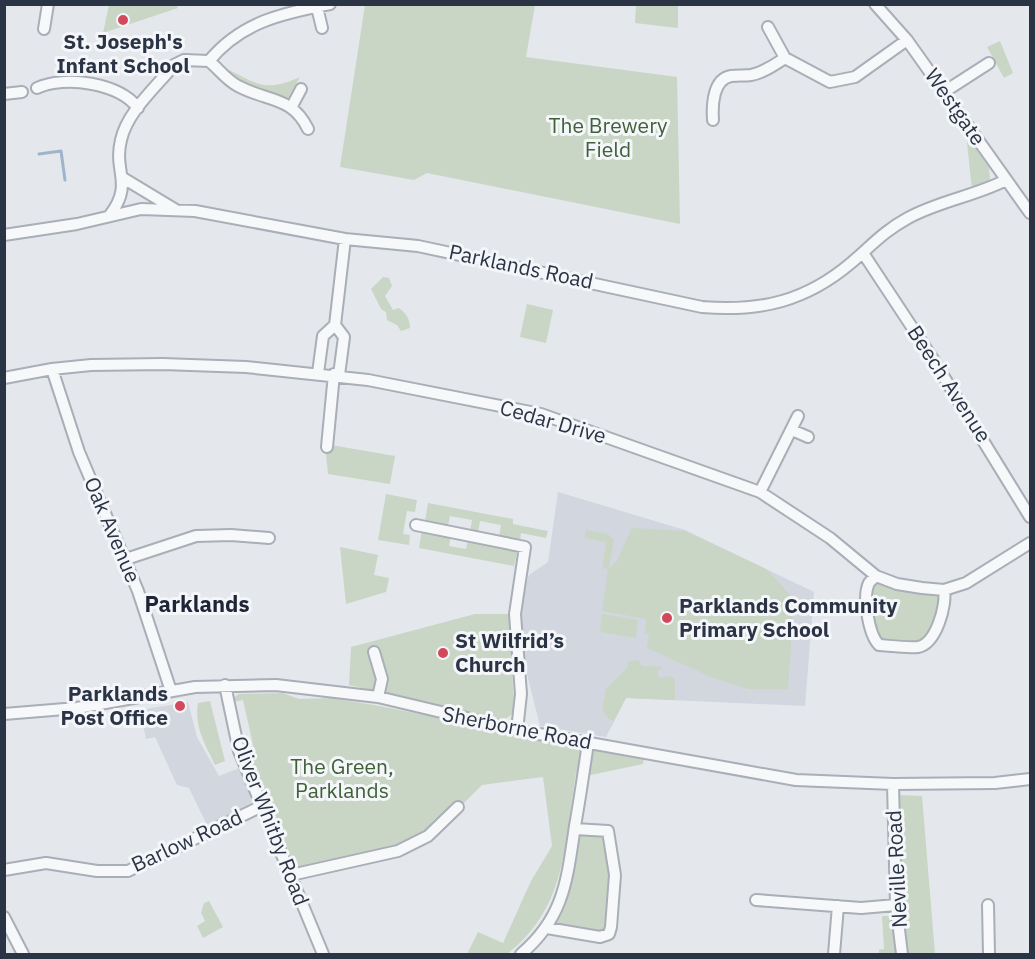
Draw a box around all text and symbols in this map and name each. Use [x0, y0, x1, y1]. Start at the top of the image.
marker: St. Joseph's Infant School [116, 13, 130, 27]
place label: St. Joseph's Infant School [56, 27, 190, 79]
street label: Westgate [919, 62, 993, 151]
park label: The Brewery Field [548, 111, 668, 163]
street label: Parklands Road [446, 237, 596, 295]
street label: Beech Avenue [902, 319, 998, 447]
street label: Cedar Drive [497, 393, 610, 450]
street label: Oak Avenue [78, 472, 148, 587]
district label: Parklands [145, 589, 249, 618]
place label: Parklands Community Primary School [679, 591, 898, 643]
marker: Parklands Community Primary School [660, 611, 674, 625]
place label: St Wilfrid’s Church [455, 626, 564, 678]
marker: St Wilfrid’s Church [436, 646, 450, 660]
place label: Parklands Post Office [61, 679, 168, 731]
marker: Parklands Post Office [173, 699, 187, 713]
street label: Sherborne Road [440, 699, 594, 755]
street label: Oliver Whitby Road [226, 732, 316, 909]
park label: The Green, Parklands [290, 752, 394, 804]
street label: Barlow Road [127, 802, 247, 878]
street label: Neville Road [879, 809, 913, 929]

